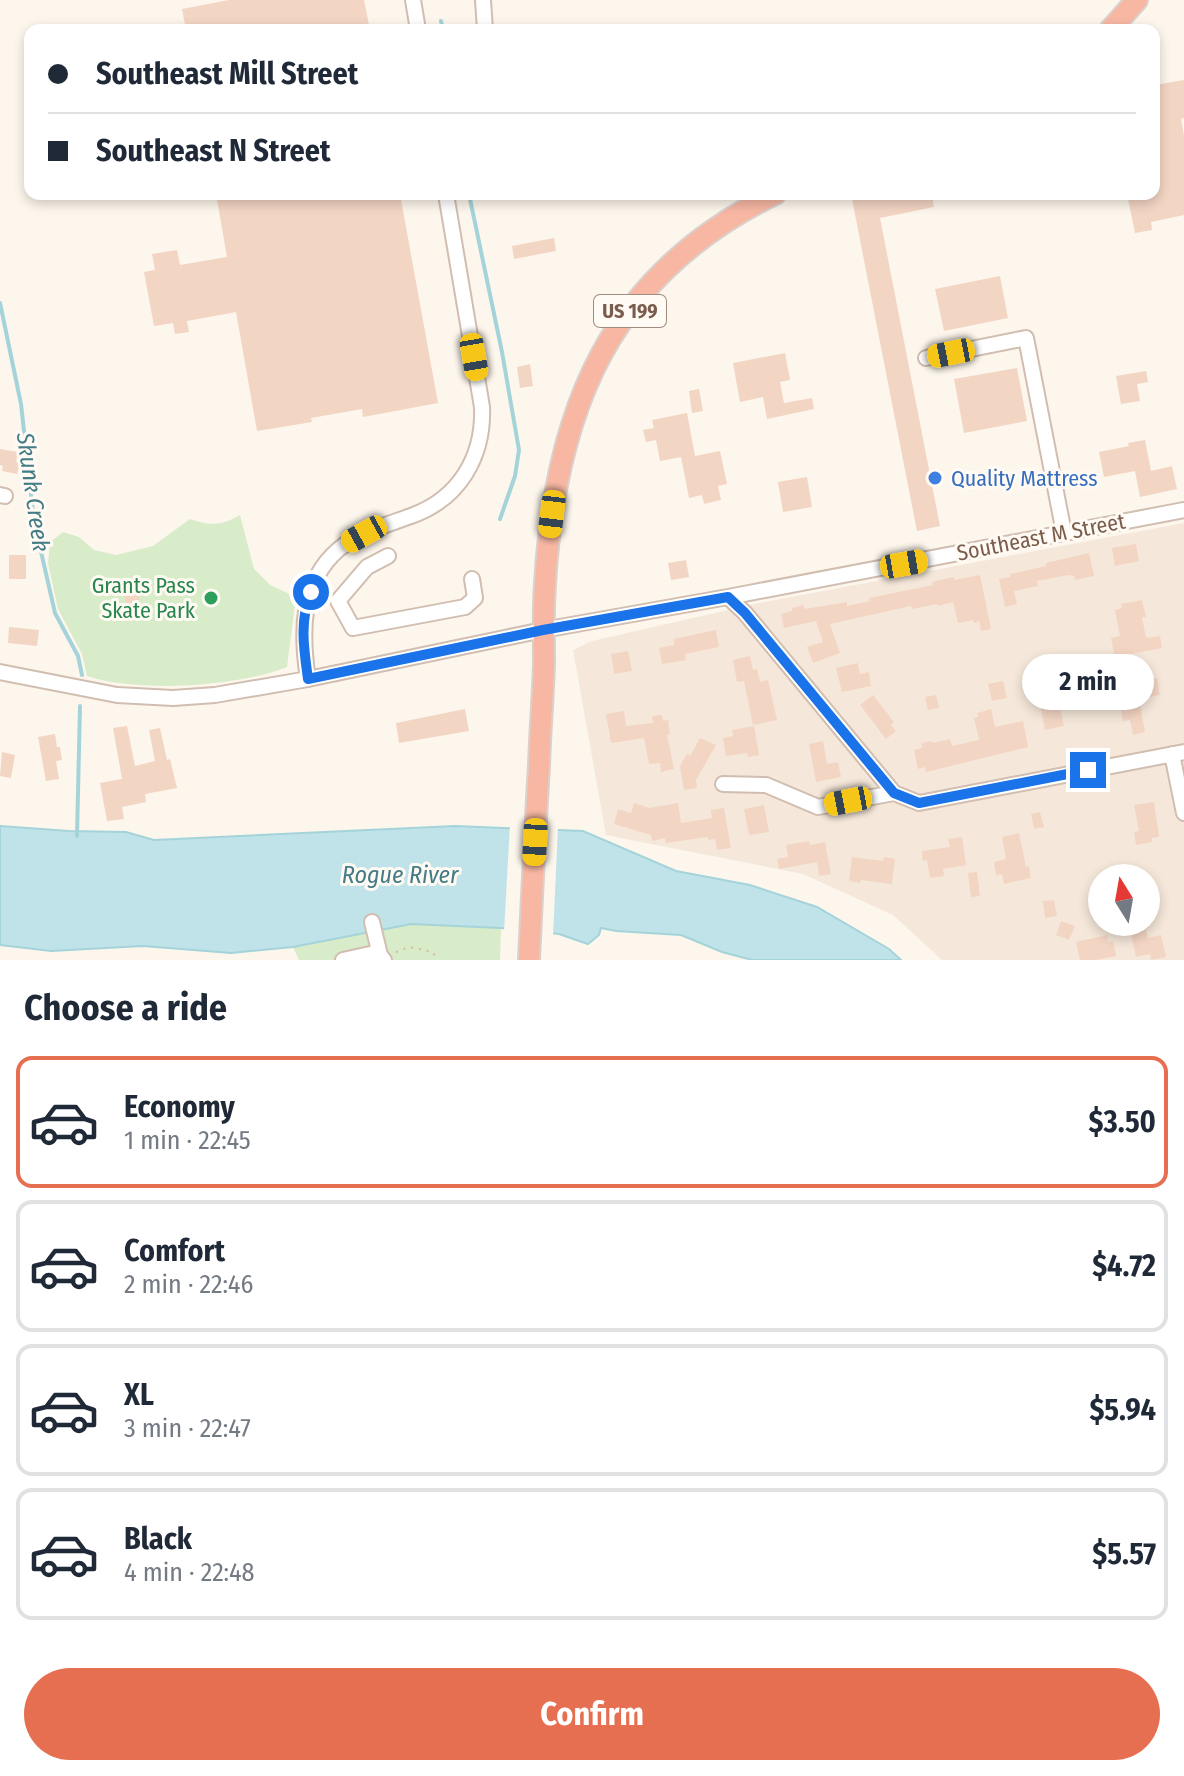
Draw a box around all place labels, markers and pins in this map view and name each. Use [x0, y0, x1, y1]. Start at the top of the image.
place label: Quality Mattress [951, 465, 1098, 492]
marker: Quality Mattress [926, 469, 944, 487]
place label: Grants Pass Skate Park [92, 572, 196, 624]
marker: Grants Pass Skate Park [202, 589, 220, 607]

